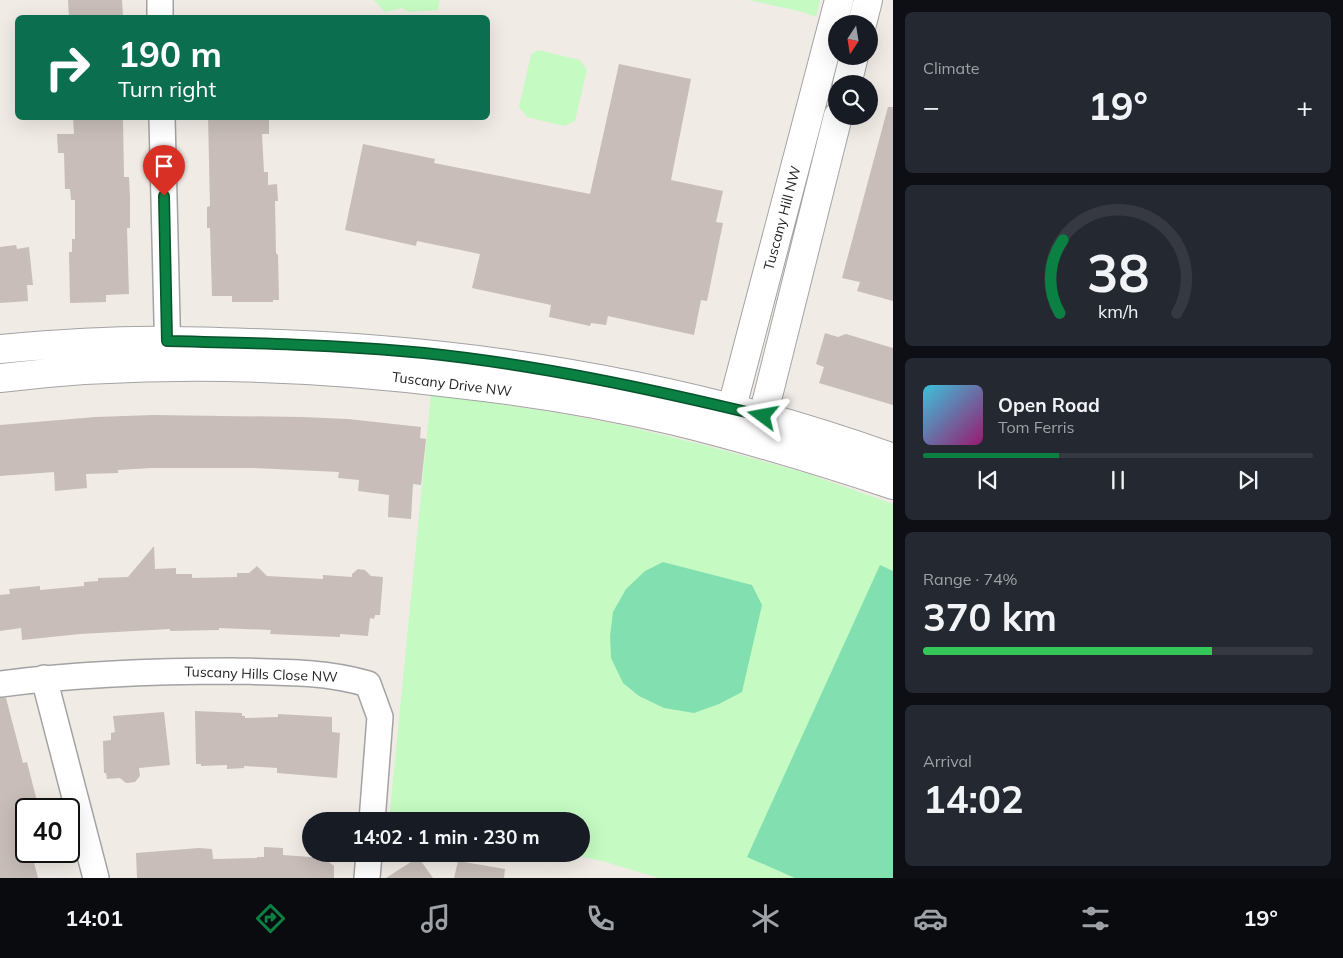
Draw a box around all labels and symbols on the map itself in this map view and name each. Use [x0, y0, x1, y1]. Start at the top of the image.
north arrow [828, 15, 878, 65]
pin [143, 145, 185, 196]
street label: Tuscany Hill NW [759, 163, 805, 272]
street label: Tuscany Drive NW [391, 368, 513, 400]
position arrow [736, 389, 788, 441]
street label: Tuscany Hills Close NW [184, 662, 338, 686]
speed limit sign: 40 [15, 798, 80, 863]

